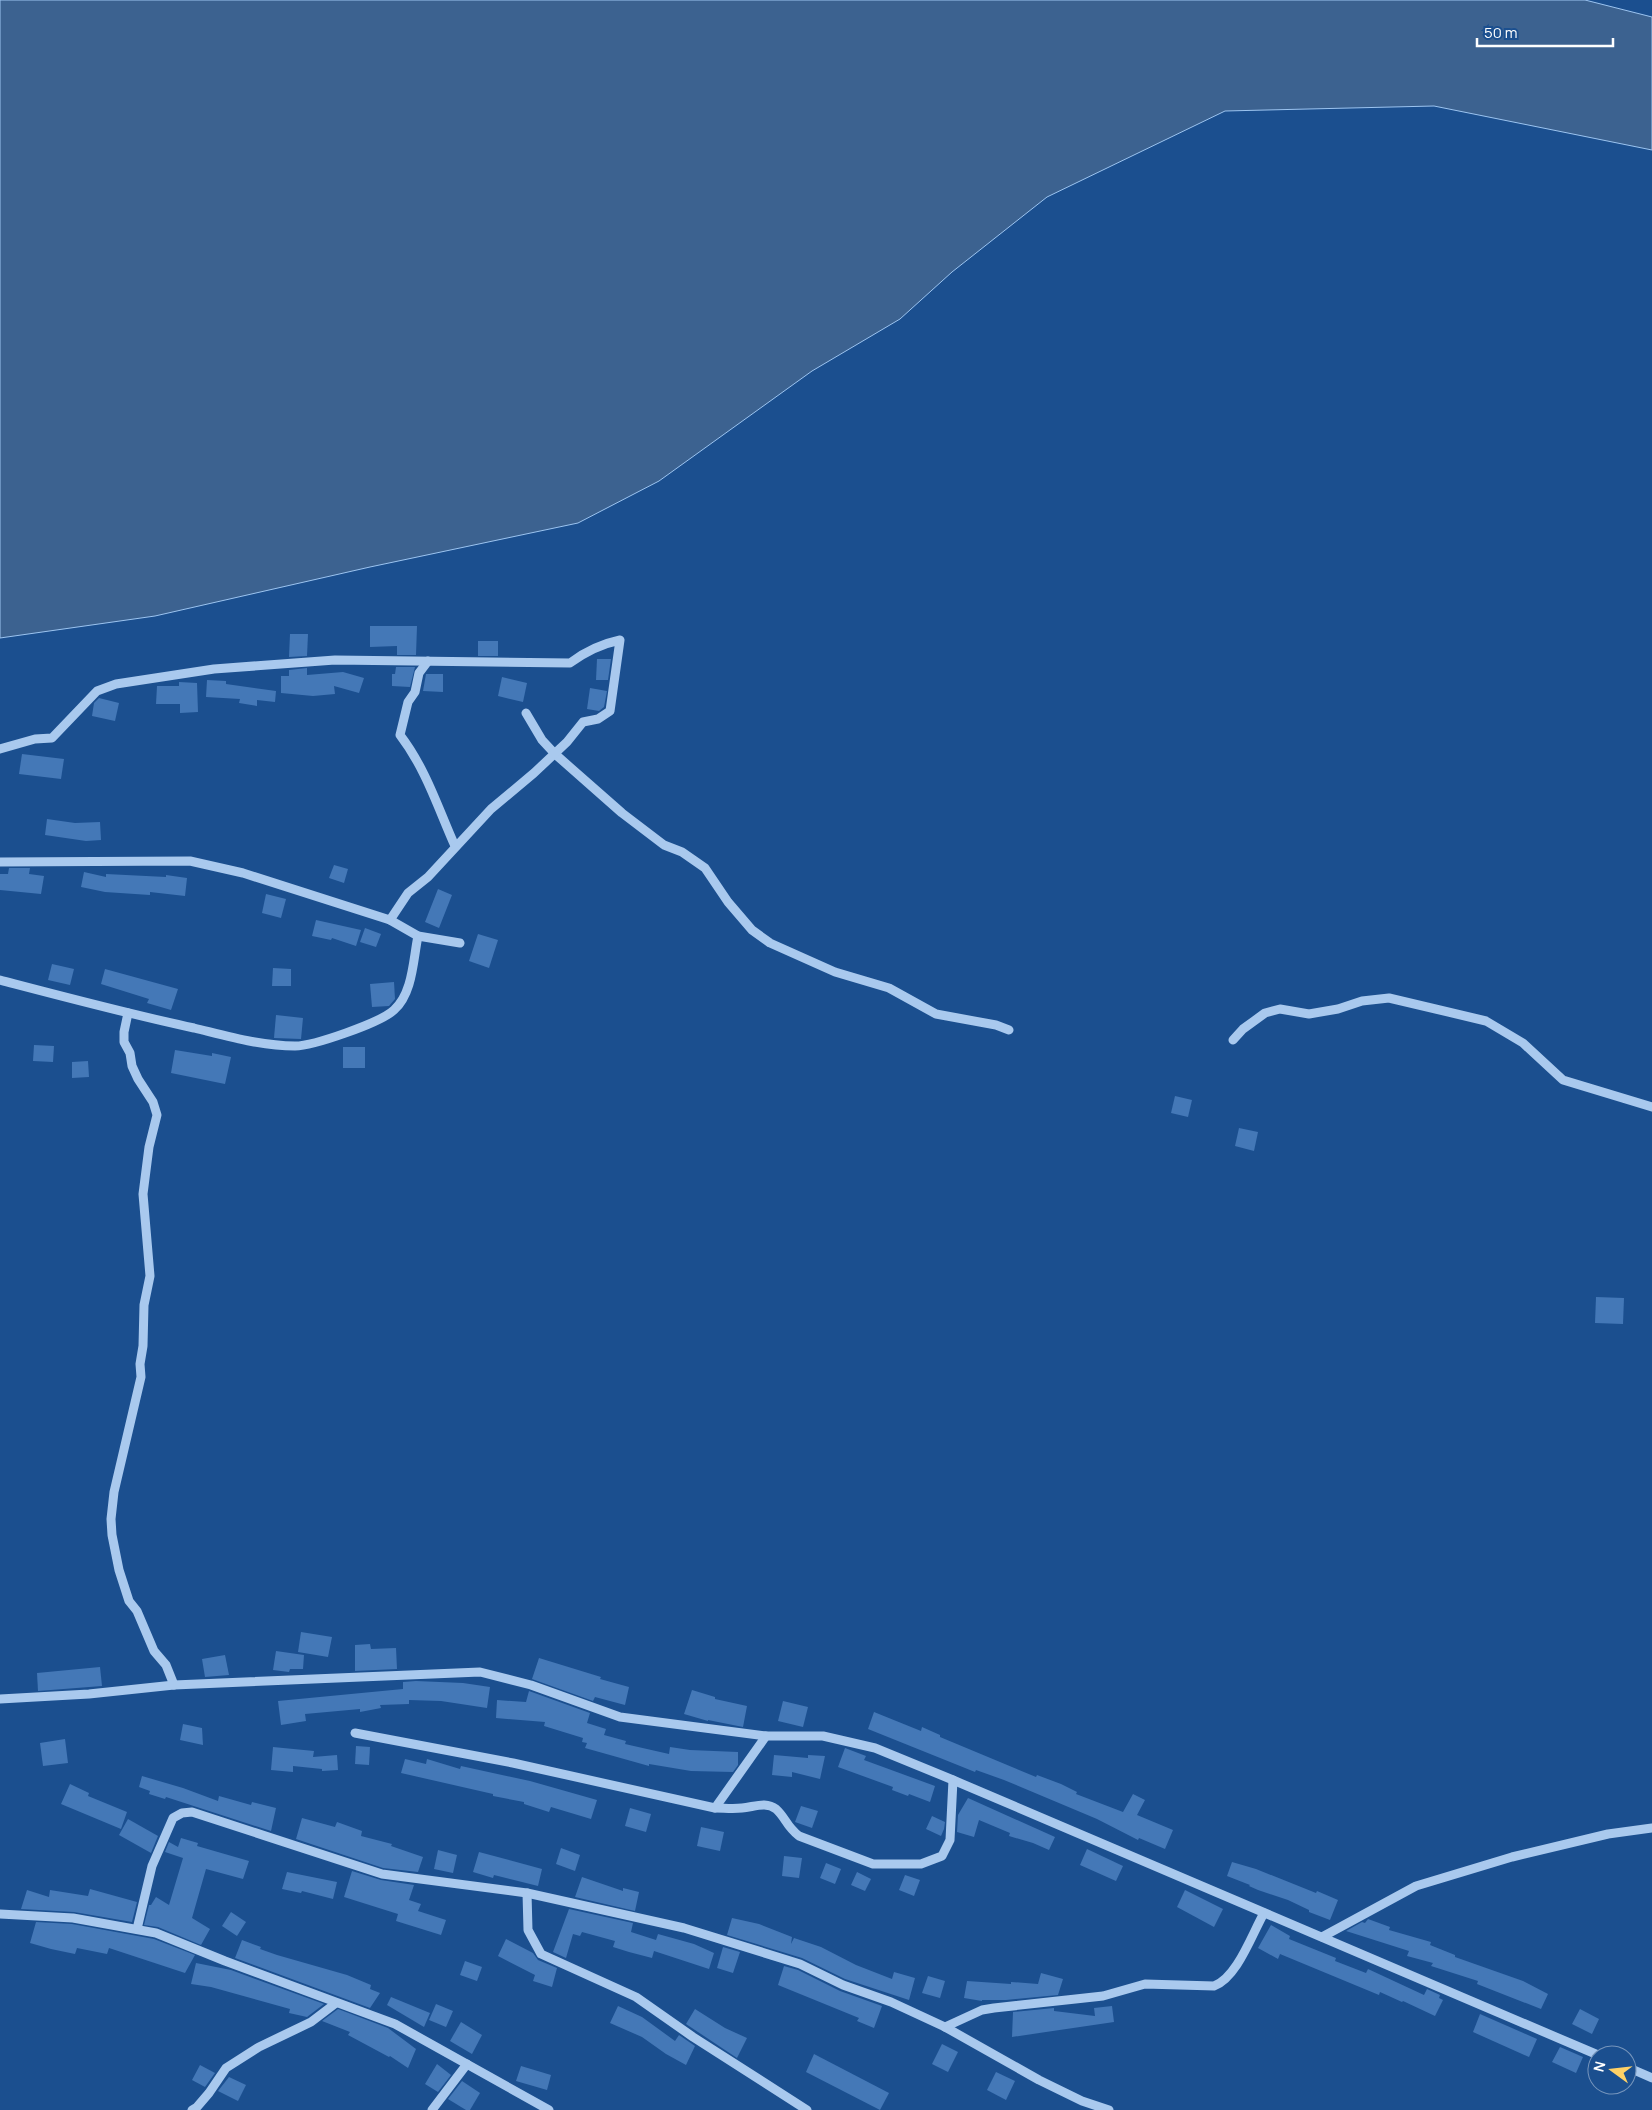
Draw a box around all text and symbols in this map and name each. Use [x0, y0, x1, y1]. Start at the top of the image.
scale bar [1477, 15, 1613, 47]
text: 50 m [1484, 22, 1518, 43]
north arrow [1587, 2045, 1637, 2095]
text: N [1588, 2059, 1609, 2074]

